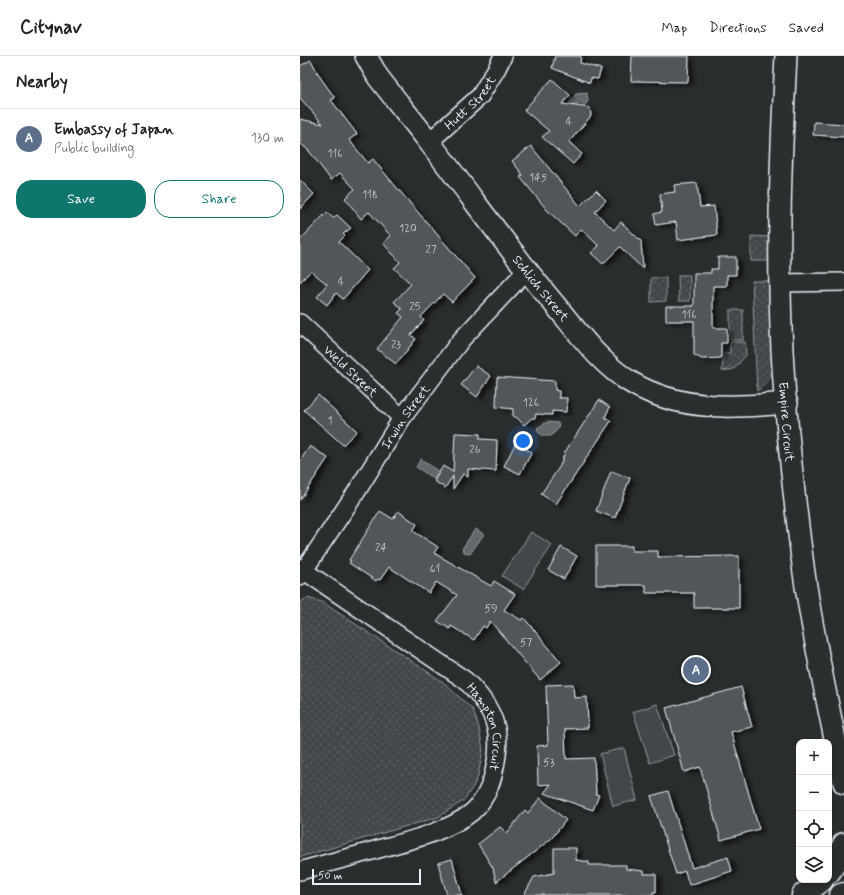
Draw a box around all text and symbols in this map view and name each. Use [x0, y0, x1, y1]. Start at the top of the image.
text: Citynav [20, 15, 82, 40]
text: Map [661, 19, 687, 37]
text: Directions [709, 19, 767, 37]
text: Saved [789, 19, 824, 37]
text: Nearby [16, 71, 68, 93]
street label: Hutt Street [441, 73, 500, 134]
house number: 4 [566, 115, 573, 129]
text: Embassy of Japan [54, 120, 174, 140]
text: A [25, 130, 33, 147]
text: 130 m [251, 130, 284, 147]
text: Public building [54, 140, 134, 157]
house number: 116 [328, 147, 342, 161]
house number: 145 [529, 171, 547, 185]
button: Save [16, 180, 146, 218]
button: Share [154, 180, 284, 218]
house number: 118 [362, 188, 378, 202]
house number: 120 [399, 222, 417, 236]
house number: 27 [426, 243, 437, 257]
street label: Schlich Street [508, 252, 573, 326]
house number: 4 [338, 275, 345, 289]
house number: 25 [409, 300, 421, 314]
house number: 116 [682, 308, 696, 322]
house number: 23 [391, 338, 401, 352]
street label: Weld Street [319, 342, 381, 402]
street label: Irwin Street [378, 381, 435, 453]
street label: Empire Circuit [774, 381, 798, 463]
house number: 126 [523, 396, 539, 410]
house number: 1 [328, 414, 333, 428]
your location [513, 431, 533, 451]
house number: 26 [469, 443, 481, 457]
house number: 24 [375, 541, 387, 555]
house number: 61 [430, 562, 440, 576]
house number: 59 [484, 602, 498, 616]
house number: 57 [520, 636, 533, 650]
pin: A [683, 655, 709, 685]
street label: Hampton Circuit [462, 680, 505, 772]
map controls [796, 739, 832, 883]
button: + [796, 739, 832, 775]
house number: 53 [543, 756, 555, 770]
button: − [796, 775, 832, 811]
button: locate [796, 811, 832, 847]
button: layers [796, 847, 832, 883]
scale bar [312, 867, 421, 886]
text: 50 m [318, 869, 343, 883]

